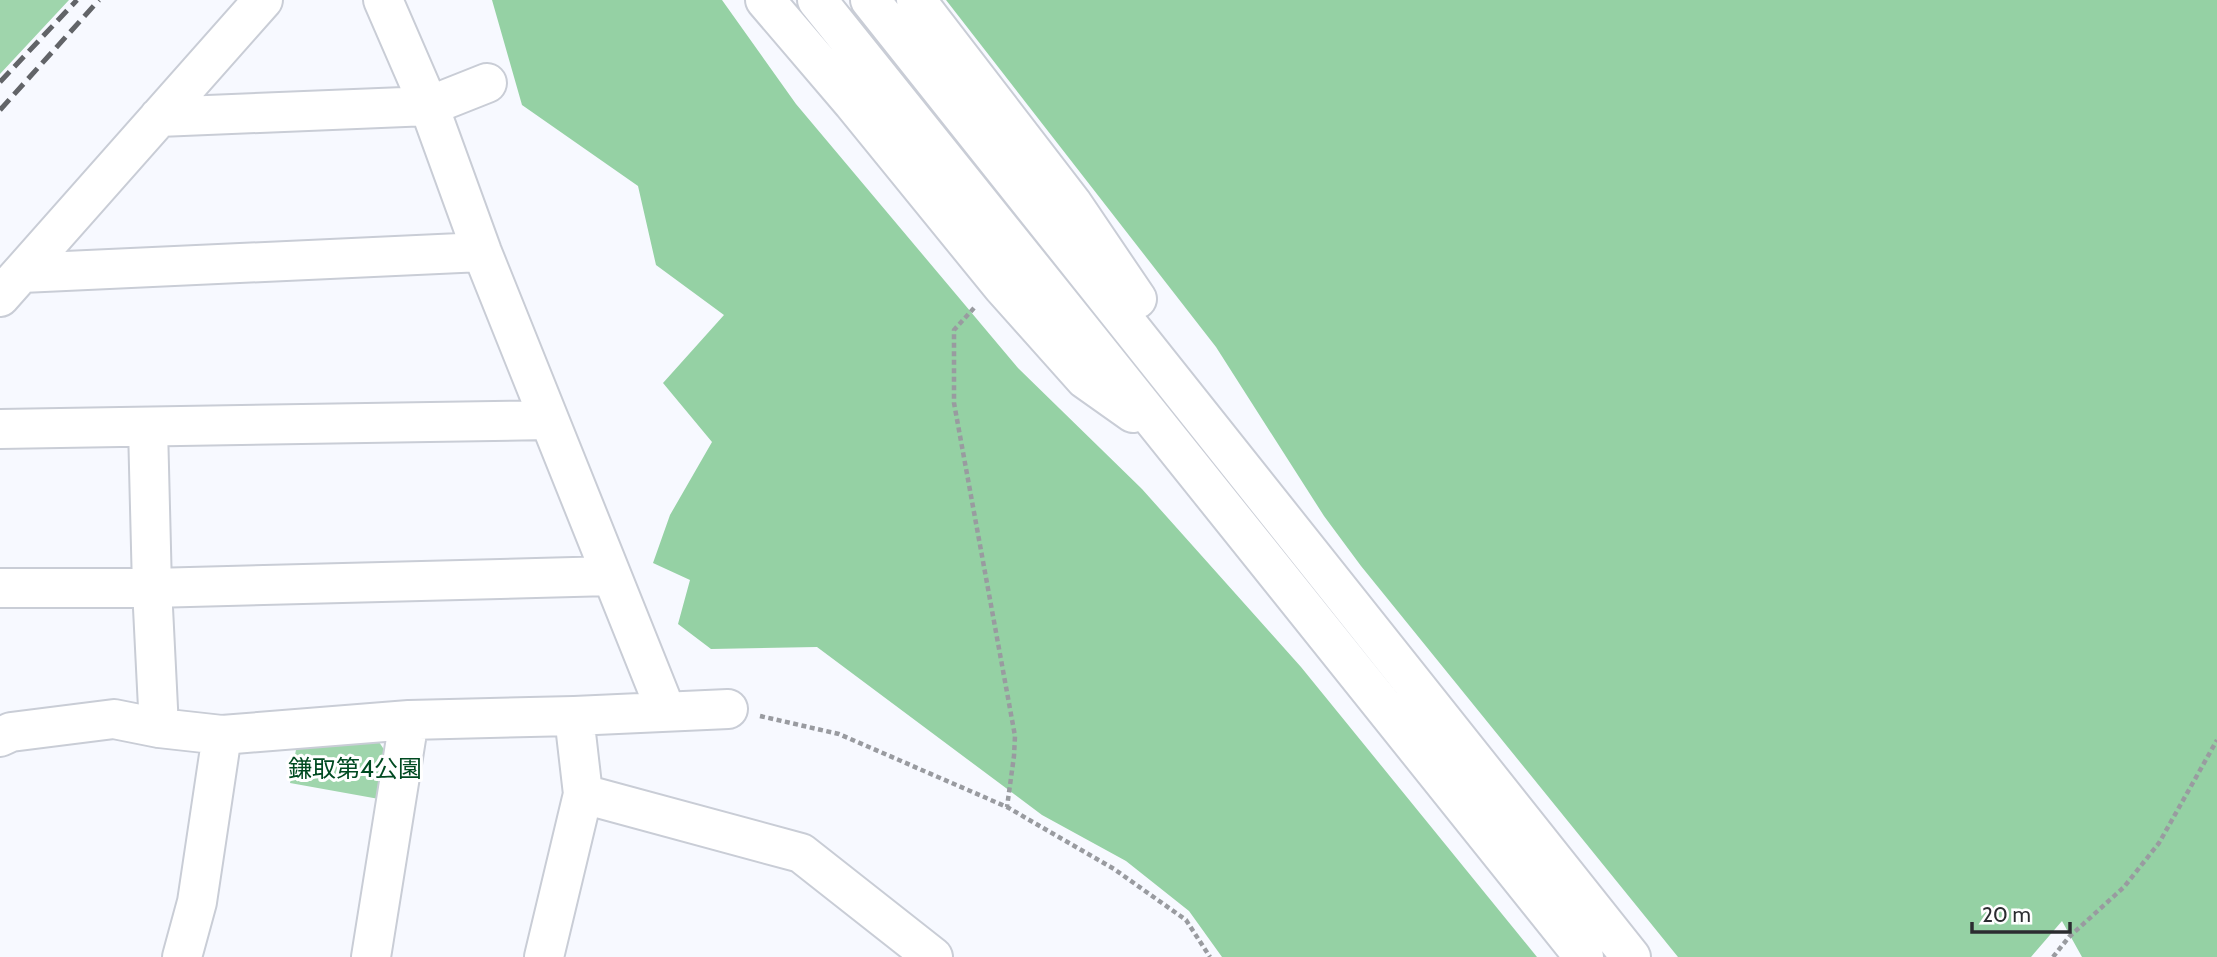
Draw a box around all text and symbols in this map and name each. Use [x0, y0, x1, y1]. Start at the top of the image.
park label: 鎌取第4公園 [288, 754, 422, 783]
scale bar [1972, 890, 2070, 934]
text: 20 m [1982, 902, 2031, 927]

